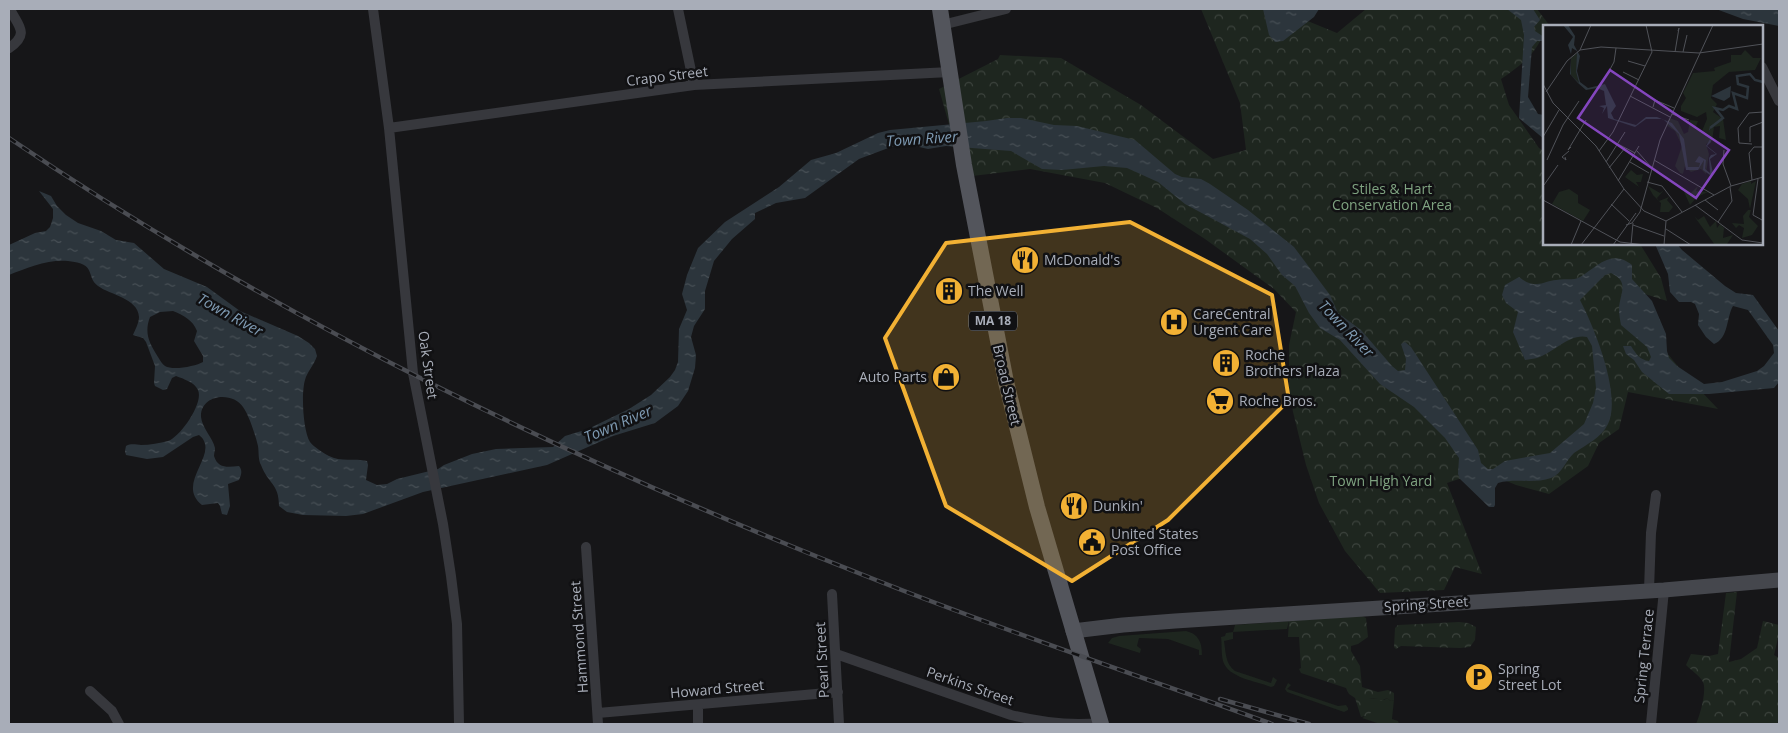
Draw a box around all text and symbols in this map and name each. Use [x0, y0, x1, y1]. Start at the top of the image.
inset map [1543, 25, 1763, 245]
street label: Crapo Street [625, 61, 709, 90]
water label: Town River [885, 125, 960, 150]
park label: Stiles & Hart Conservation Area [1332, 179, 1452, 214]
restaurant icon: McDonald's [1010, 245, 1040, 275]
place label: McDonald's [1044, 250, 1120, 269]
building icon: The Well [934, 276, 964, 306]
place label: The Well [968, 281, 1024, 300]
water label: Town River [194, 288, 268, 341]
water label: Town River [1315, 296, 1380, 362]
place label: CareCentral Urgent Care [1193, 304, 1272, 339]
hospital icon: CareCentral Urgent Care [1159, 307, 1189, 337]
road number: MA 18 [969, 312, 1017, 331]
street label: Oak Street [414, 330, 443, 400]
street label: Broad Street [989, 343, 1026, 427]
place label: Roche Brothers Plaza [1245, 345, 1340, 380]
building icon: Roche Brothers Plaza [1211, 348, 1241, 378]
shop icon: Auto Parts [931, 362, 961, 392]
place label: Auto Parts [859, 367, 927, 386]
supermarket icon: Roche Bros. [1205, 386, 1235, 416]
place label: Roche Bros. [1239, 391, 1316, 410]
water label: Town River [581, 399, 656, 446]
park label: Town High Yard [1330, 471, 1432, 490]
restaurant icon: Dunkin' [1059, 491, 1089, 521]
place label: Dunkin' [1093, 496, 1143, 515]
place label: United States Post Office [1111, 524, 1199, 559]
public building icon: United States Post Office [1077, 527, 1107, 557]
street label: Hammond Street [565, 580, 592, 694]
street label: Spring Street [1383, 591, 1469, 616]
street label: Spring Terrace [1629, 608, 1658, 704]
street label: Pearl Street [810, 622, 833, 699]
place label: Spring Street Lot [1498, 659, 1561, 694]
street label: Perkins Street [924, 662, 1016, 709]
parking icon: Spring Street Lot [1464, 662, 1494, 692]
street label: Howard Street [669, 675, 765, 702]

